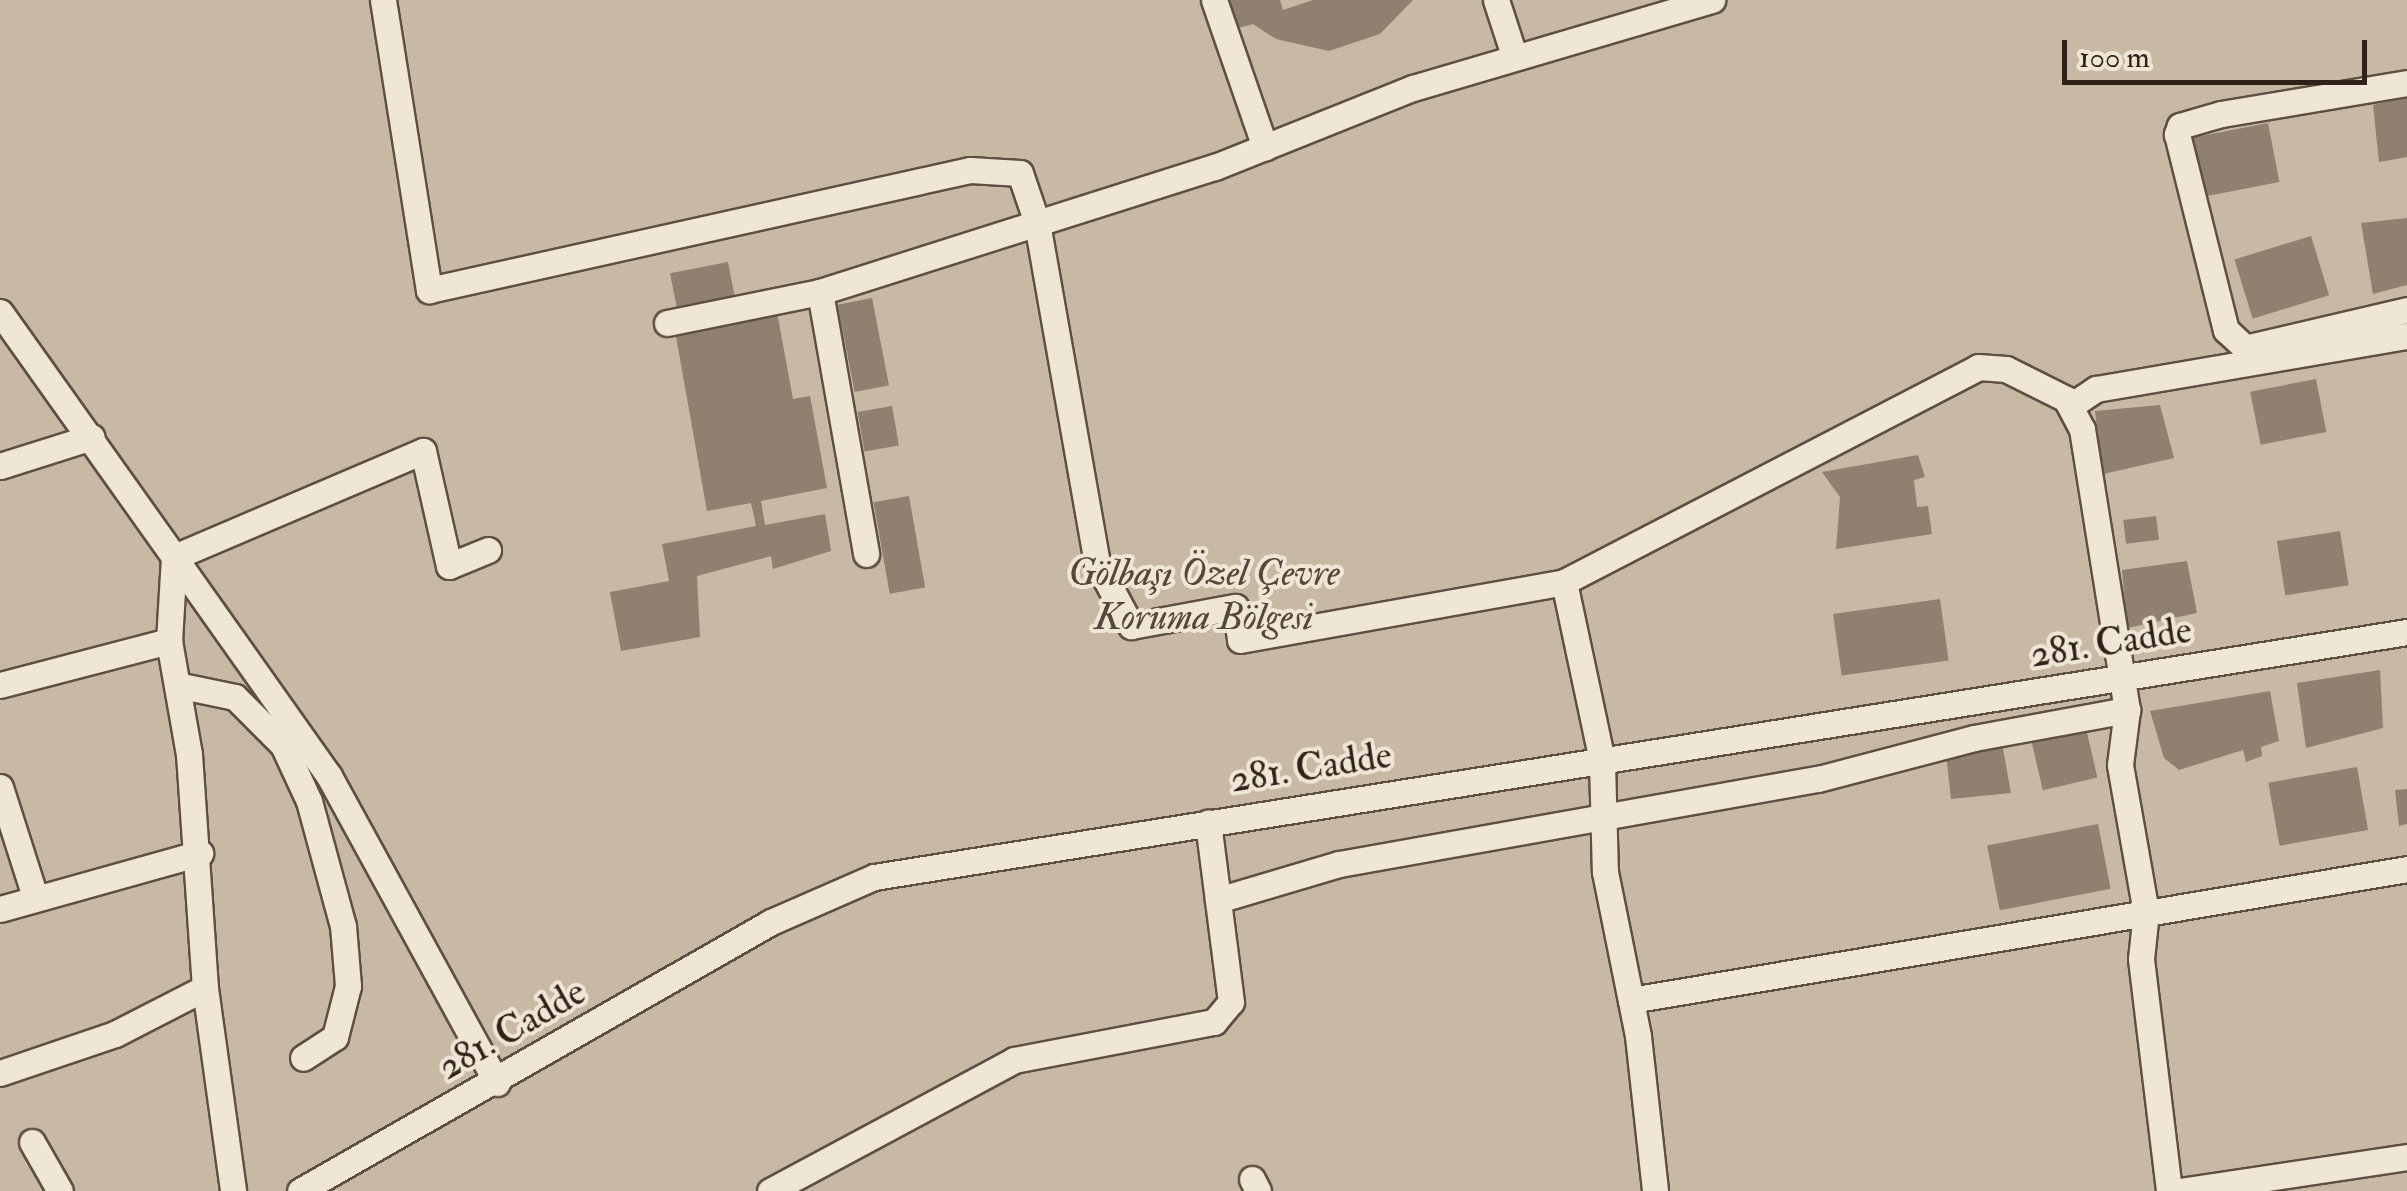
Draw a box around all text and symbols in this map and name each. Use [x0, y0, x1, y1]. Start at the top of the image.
scale bar [2067, 20, 2372, 82]
text: 100 m [2079, 39, 2150, 76]
park label: Gölbaşı Özel Çevre Koruma Bölgesi [1068, 551, 1340, 640]
street label: 281. Cadde [2027, 608, 2195, 678]
street label: 281. Cadde [1227, 733, 1395, 803]
street label: 281. Cadde [430, 970, 594, 1090]

